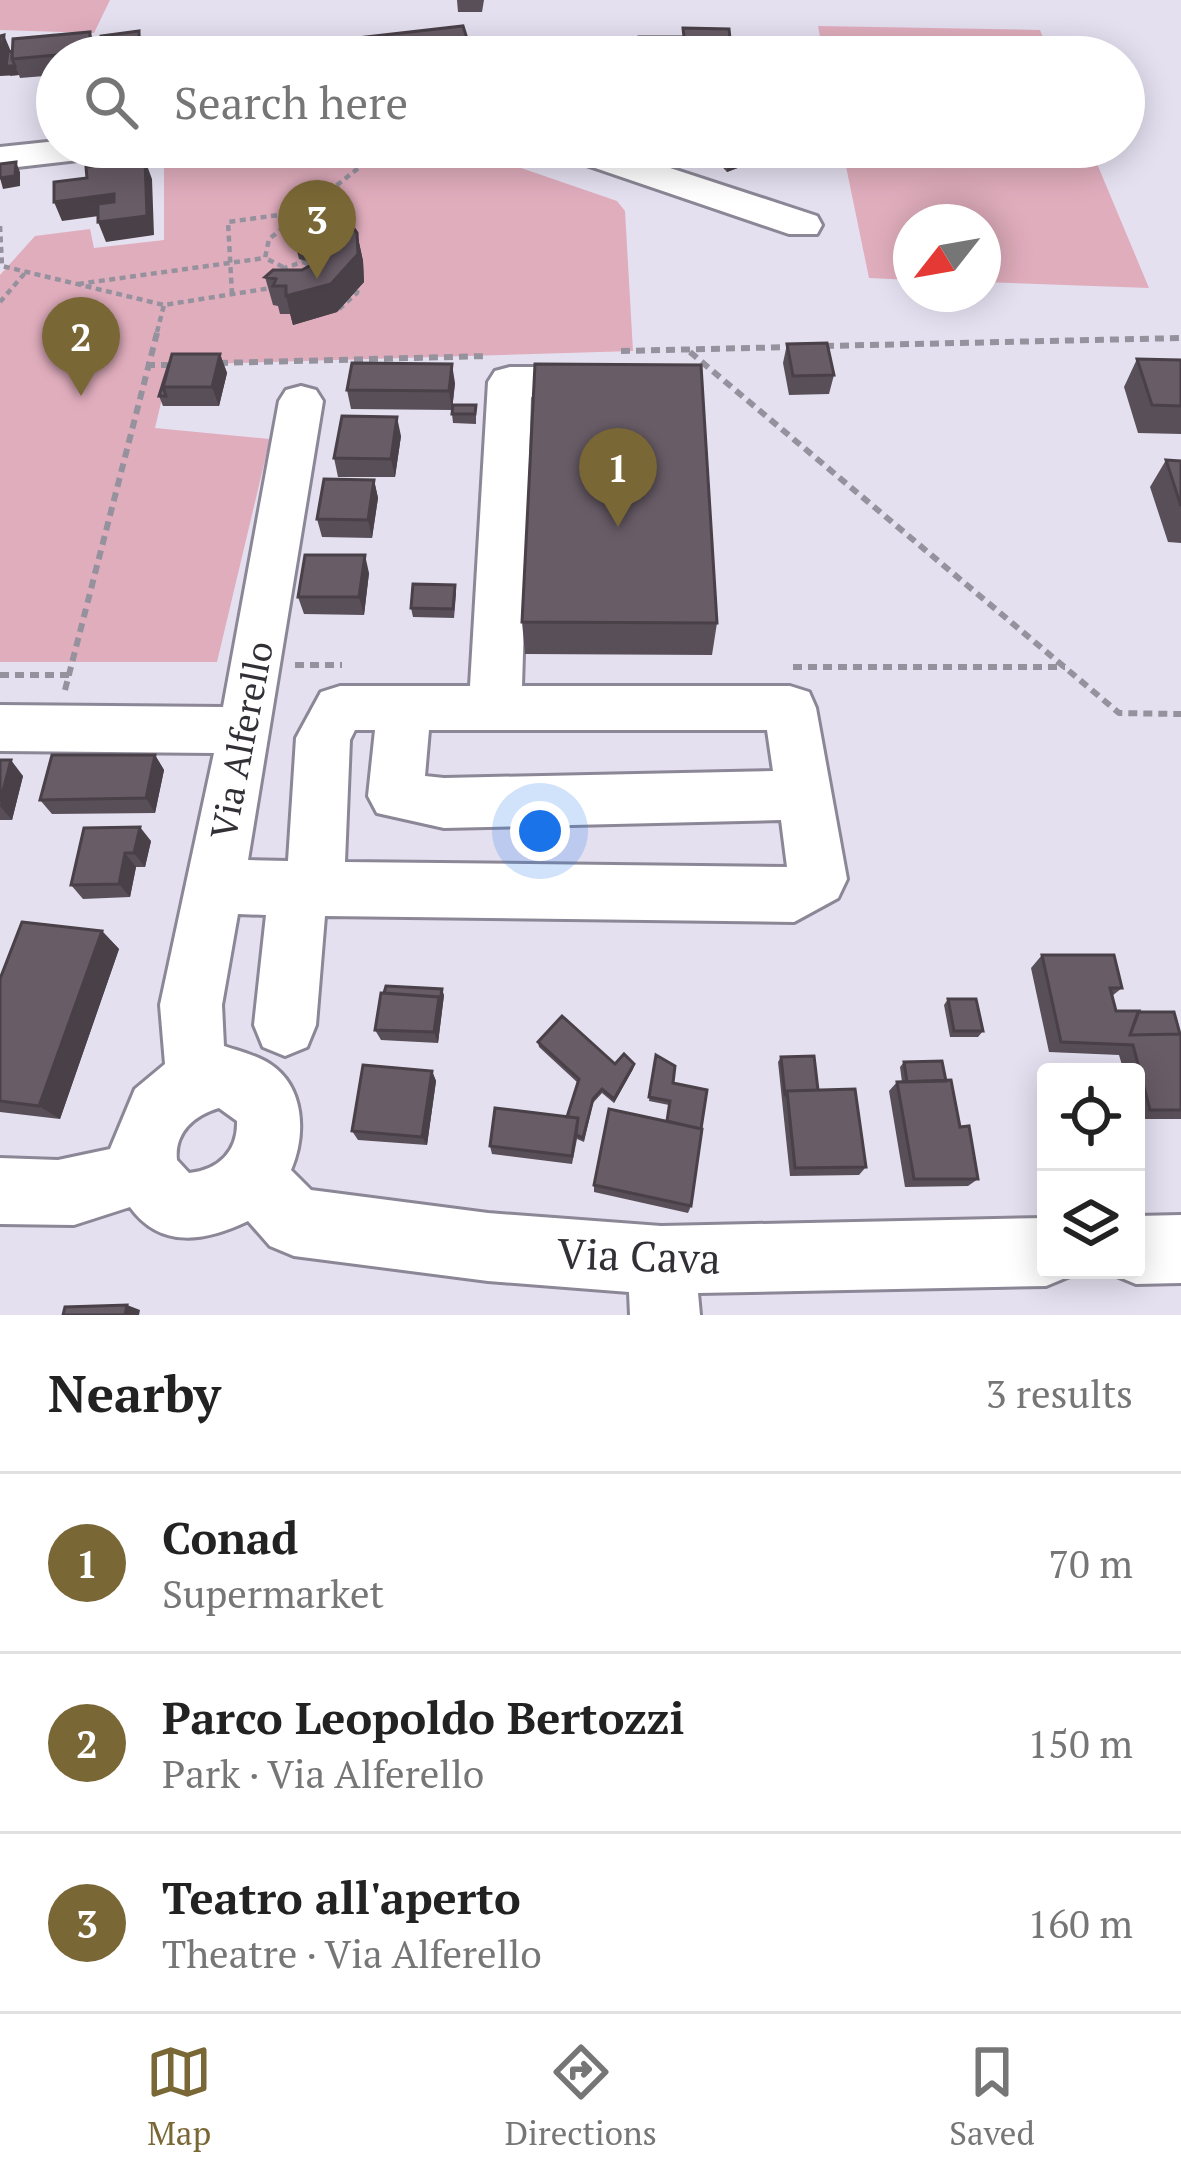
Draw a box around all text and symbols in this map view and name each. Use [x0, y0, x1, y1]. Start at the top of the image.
search box [36, 36, 1145, 168]
icon: search [78, 69, 144, 135]
text: Search here [174, 72, 408, 132]
pin: 3 [278, 180, 356, 279]
north arrow [893, 204, 1001, 312]
pin: 2 [42, 297, 120, 396]
pin: 1 [579, 428, 657, 527]
street label: Via Alferello [199, 637, 283, 843]
your location [510, 801, 570, 861]
map controls [1037, 1063, 1145, 1279]
button: locate [1037, 1063, 1145, 1171]
button: layers [1037, 1171, 1145, 1279]
street label: Via Cava [556, 1224, 722, 1286]
text: Nearby [48, 1359, 221, 1427]
text: 3 results [986, 1367, 1133, 1419]
text: Conad [162, 1507, 298, 1567]
text: 1 [76, 1537, 98, 1589]
text: 70 m [1048, 1537, 1133, 1589]
text: Supermarket [162, 1567, 384, 1619]
text: Parco Leopoldo Bertozzi [162, 1687, 684, 1747]
text: 2 [76, 1717, 98, 1769]
text: 150 m [1028, 1717, 1133, 1769]
text: Park · Via Alferello [162, 1747, 484, 1799]
text: Teatro all'aperto [162, 1867, 521, 1927]
text: 3 [76, 1897, 98, 1949]
text: 160 m [1028, 1897, 1133, 1949]
text: Theatre · Via Alferello [162, 1927, 542, 1979]
tab: Map [146, 2039, 212, 2154]
tab: Directions [505, 2039, 657, 2154]
tab: Saved [949, 2039, 1035, 2154]

